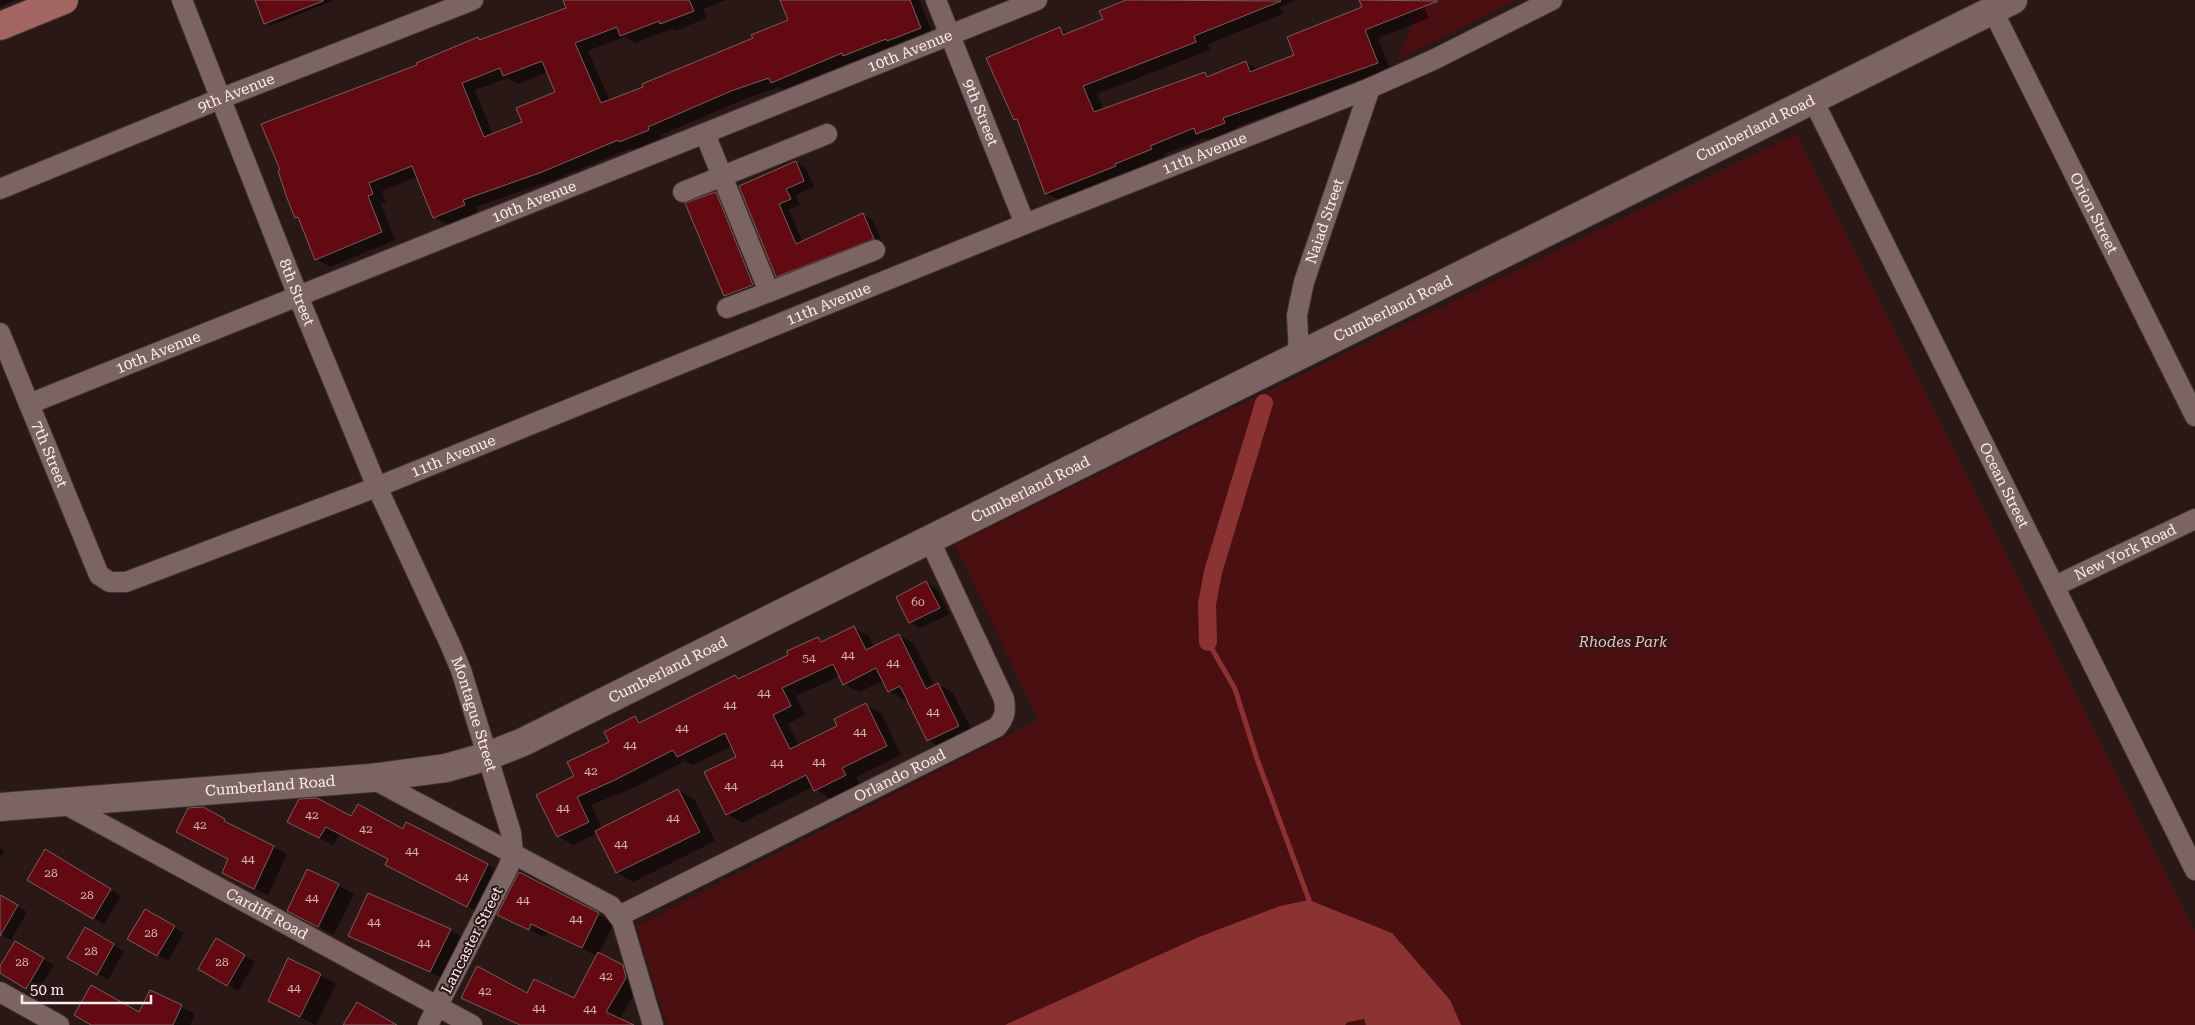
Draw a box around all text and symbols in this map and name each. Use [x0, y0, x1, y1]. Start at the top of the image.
street label: 10th Avenue [865, 26, 955, 76]
street label: 9th Avenue [195, 69, 277, 116]
street label: 9th Street [959, 76, 1002, 149]
street label: Cumberland Road [1693, 91, 1818, 165]
street label: 11th Avenue [1159, 128, 1249, 178]
street label: Orion Street [2066, 170, 2122, 257]
street label: Naiad Street [1302, 176, 1348, 266]
street label: 10th Avenue [489, 177, 579, 227]
street label: 8th Street [275, 256, 318, 329]
street label: Cumberland Road [1330, 271, 1456, 346]
street label: 11th Avenue [783, 279, 873, 329]
street label: 10th Avenue [113, 327, 203, 377]
street label: 7th Street [28, 418, 71, 491]
street label: 11th Avenue [408, 431, 498, 481]
street label: Ocean Street [1975, 439, 2033, 531]
street label: Cumberland Road [968, 452, 1093, 526]
street label: New York Road [2071, 520, 2180, 584]
house number: 60 [911, 595, 925, 609]
street label: Cumberland Road [605, 633, 731, 707]
park label: Rhodes Park [1578, 633, 1668, 651]
house number: 44 [841, 648, 855, 662]
house number: 54 [802, 651, 816, 665]
street label: Montague Street [447, 654, 501, 774]
house number: 44 [886, 656, 900, 670]
house number: 44 [757, 686, 771, 700]
house number: 44 [723, 698, 737, 712]
house number: 44 [926, 705, 940, 719]
house number: 44 [675, 721, 689, 735]
house number: 44 [853, 725, 867, 739]
house number: 44 [623, 738, 637, 752]
street label: Orlando Road [851, 745, 949, 806]
house number: 44 [812, 755, 826, 769]
house number: 44 [770, 756, 784, 770]
house number: 42 [584, 764, 598, 778]
street label: Cumberland Road [204, 772, 336, 800]
house number: 44 [724, 779, 738, 793]
house number: 44 [556, 801, 570, 815]
house number: 42 [305, 808, 319, 822]
house number: 44 [666, 811, 680, 825]
house number: 42 [193, 818, 207, 832]
house number: 42 [359, 822, 373, 836]
house number: 44 [614, 837, 628, 851]
house number: 44 [405, 844, 419, 858]
house number: 44 [241, 852, 255, 866]
house number: 28 [44, 866, 58, 880]
house number: 44 [455, 870, 469, 884]
street label: Lancaster Street [437, 883, 507, 996]
street label: Cardiff Road [223, 884, 311, 943]
house number: 28 [80, 888, 94, 902]
house number: 44 [305, 891, 319, 905]
house number: 44 [516, 893, 530, 907]
house number: 44 [569, 912, 583, 926]
house number: 44 [367, 915, 381, 929]
house number: 28 [144, 926, 158, 940]
house number: 44 [417, 936, 431, 950]
house number: 28 [84, 944, 98, 958]
house number: 28 [15, 955, 29, 969]
house number: 28 [215, 955, 229, 969]
house number: 42 [599, 969, 613, 983]
scale bar [22, 972, 151, 1004]
text: 50 m [30, 981, 65, 999]
house number: 44 [287, 981, 301, 995]
house number: 42 [478, 984, 492, 998]
house number: 44 [532, 1001, 546, 1015]
house number: 44 [583, 1002, 597, 1016]

